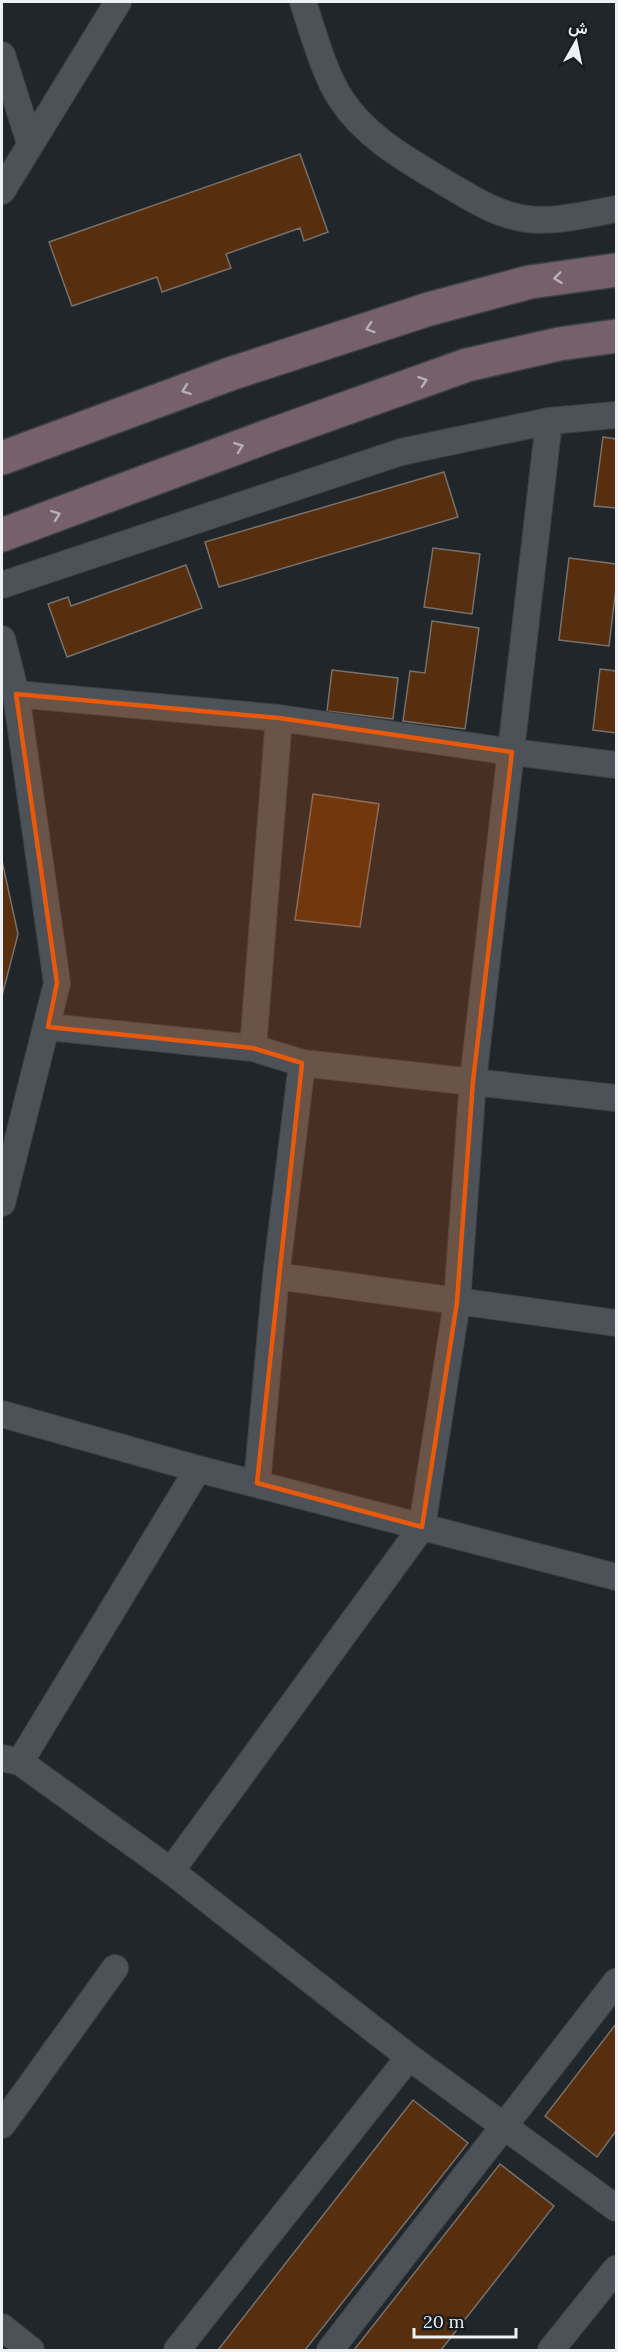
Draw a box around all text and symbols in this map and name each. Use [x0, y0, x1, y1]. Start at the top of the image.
north arrow [546, 12, 606, 72]
text: ش [567, 16, 589, 39]
one-way arrow [554, 271, 563, 284]
one-way arrow [365, 320, 376, 333]
one-way arrow [417, 376, 428, 389]
one-way arrow [181, 383, 191, 396]
one-way arrow [233, 441, 244, 454]
one-way arrow [50, 509, 61, 522]
scale bar [414, 2301, 516, 2339]
text: 20 m [423, 2310, 465, 2333]

